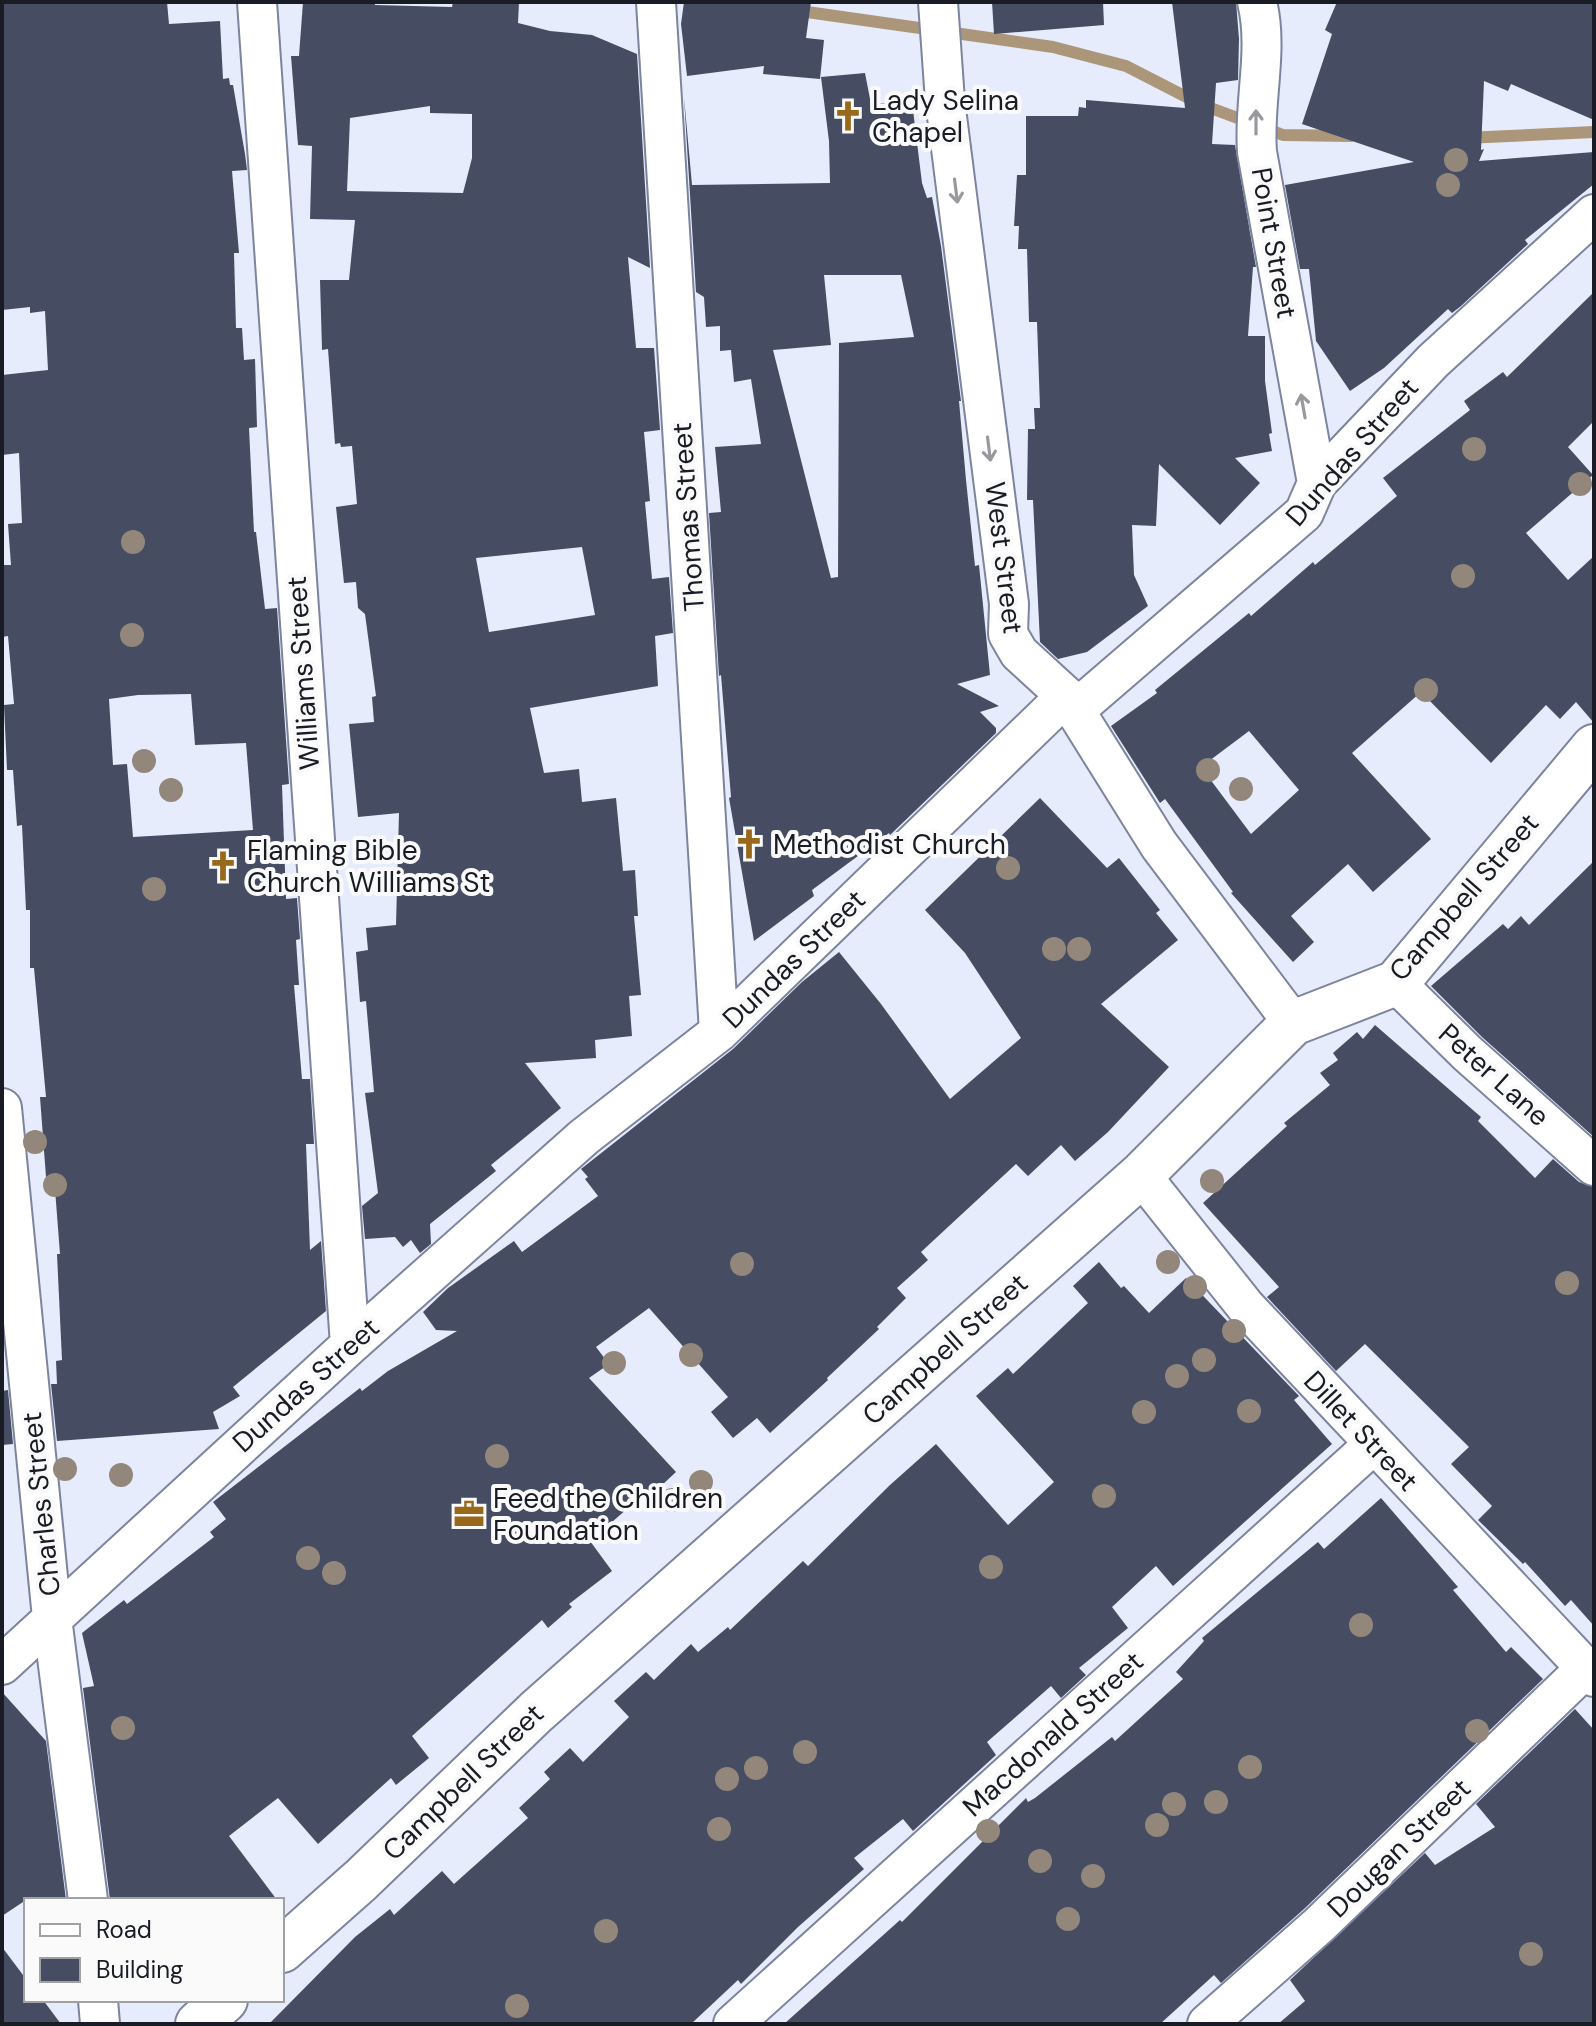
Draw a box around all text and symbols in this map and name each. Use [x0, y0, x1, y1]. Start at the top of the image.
place label: Lady Selina Chapel [872, 82, 1019, 151]
church icon: Lady Selina Chapel [831, 99, 865, 133]
one-way arrow [1248, 109, 1264, 136]
street label: Point Street [1243, 165, 1305, 321]
one-way arrow [949, 177, 964, 204]
street label: Dundas Street [1277, 370, 1427, 534]
one-way arrow [1294, 394, 1309, 420]
street label: Thomas Street [663, 421, 713, 613]
one-way arrow [982, 435, 997, 462]
street label: West Street [976, 480, 1032, 636]
street label: Williams Street [278, 575, 328, 771]
street label: Campbell Street [1381, 805, 1547, 989]
place label: Methodist Church [773, 826, 1006, 863]
church icon: Methodist Church [732, 827, 766, 861]
place label: Flaming Bible Church Williams St [247, 832, 491, 901]
church icon: Flaming Bible Church Williams St [206, 849, 240, 883]
street label: Dundas Street [715, 881, 873, 1037]
street label: Peter Lane [1431, 1015, 1557, 1135]
street label: Campbell Street [854, 1265, 1036, 1433]
street label: Dundas Street [225, 1309, 387, 1461]
street label: Dillet Street [1296, 1363, 1426, 1499]
street label: Charles Street [13, 1410, 69, 1598]
place label: Feed the Children Foundation [493, 1480, 723, 1549]
office icon: Feed the Children Foundation [452, 1497, 486, 1531]
street label: Macdonald Street [955, 1643, 1151, 1825]
street label: Campbell Street [374, 1696, 552, 1868]
street label: Dougan Street [1319, 1770, 1479, 1926]
legend [24, 1898, 284, 2002]
text: Road [96, 1914, 152, 1945]
text: Building [96, 1954, 183, 1985]

